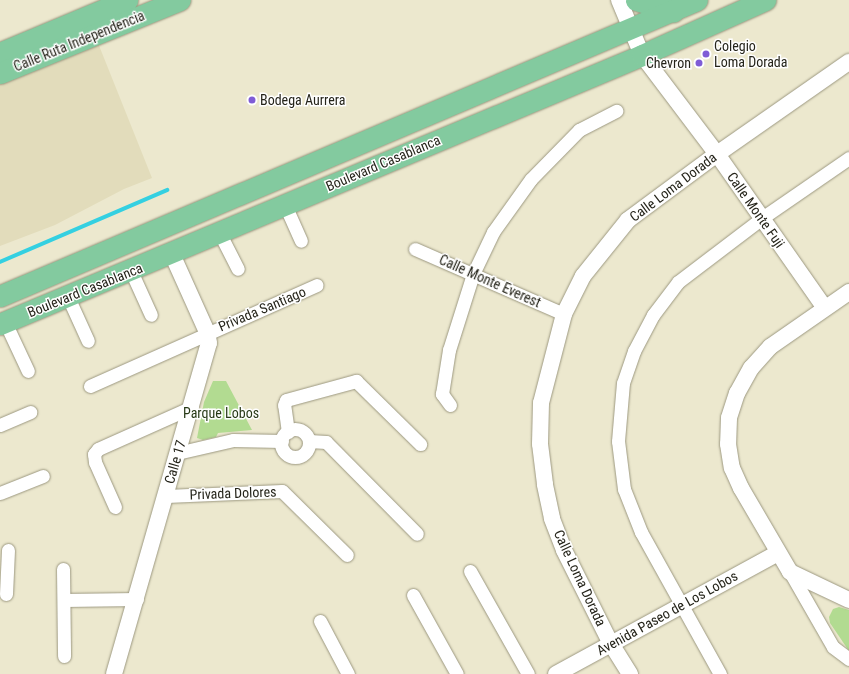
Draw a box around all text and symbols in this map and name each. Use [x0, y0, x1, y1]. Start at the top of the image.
street label: Calle Ruta Independencia [11, 7, 147, 75]
place label: Colegio Loma Dorada [714, 38, 788, 70]
marker: Colegio Loma Dorada [701, 49, 711, 59]
place label: Chevron [646, 55, 691, 71]
marker: Chevron [694, 58, 704, 68]
place label: Bodega Aurrera [260, 92, 345, 108]
marker: Bodega Aurrera [247, 95, 257, 105]
street label: Boulevard Casablanca [323, 131, 443, 195]
street label: Calle Loma Dorada [626, 149, 720, 225]
street label: Calle Monte Fuji [724, 169, 788, 251]
street label: Calle Monte Everest [437, 251, 543, 311]
street label: Boulevard Casablanca [25, 259, 145, 321]
street label: Privada Santiago [216, 283, 308, 335]
park label: Parque Lobos [183, 405, 259, 421]
street label: Calle 17 [161, 438, 189, 486]
street label: Privada Dolores [189, 483, 277, 503]
street label: Calle Loma Dorada [550, 527, 610, 629]
street label: Avenida Paseo de Los Lobos [594, 567, 740, 659]

